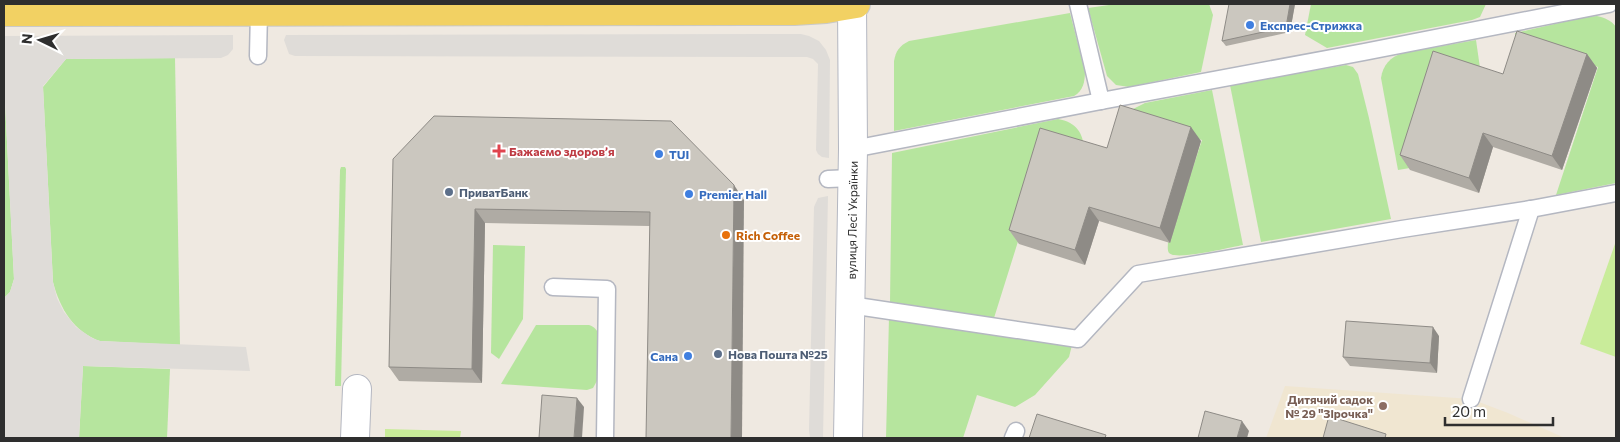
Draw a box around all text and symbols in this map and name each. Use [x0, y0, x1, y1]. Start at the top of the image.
north arrow [15, 15, 65, 65]
place label: Експрес-Стрижка [1260, 18, 1362, 32]
marker: Експрес-Стрижка [1244, 19, 1256, 31]
text: N [18, 33, 35, 45]
place label: Бажаємо здоровʼя [509, 144, 615, 158]
marker: Бажаємо здоровʼя [493, 145, 505, 157]
place label: TUI [669, 147, 689, 161]
marker: TUI [653, 148, 665, 160]
street label: вулиця Лесі Українки [844, 161, 860, 279]
place label: ПриватБанк [459, 185, 529, 199]
marker: ПриватБанк [443, 186, 455, 198]
place label: Premier Hall [699, 187, 767, 201]
marker: Premier Hall [683, 188, 695, 200]
place label: Rich Coffee [736, 228, 800, 242]
marker: Rich Coffee [720, 229, 732, 241]
place label: Нова Пошта №25 [728, 347, 828, 361]
marker: Нова Пошта №25 [712, 348, 724, 360]
place label: Сана [650, 349, 678, 363]
marker: Сана [682, 350, 694, 362]
place label: Дитячий садок № 29 "Зірочка" [1285, 392, 1373, 420]
scale bar [1445, 394, 1552, 426]
marker: Дитячий садок № 29 "Зірочка" [1377, 400, 1389, 412]
text: 20 m [1452, 402, 1486, 420]

